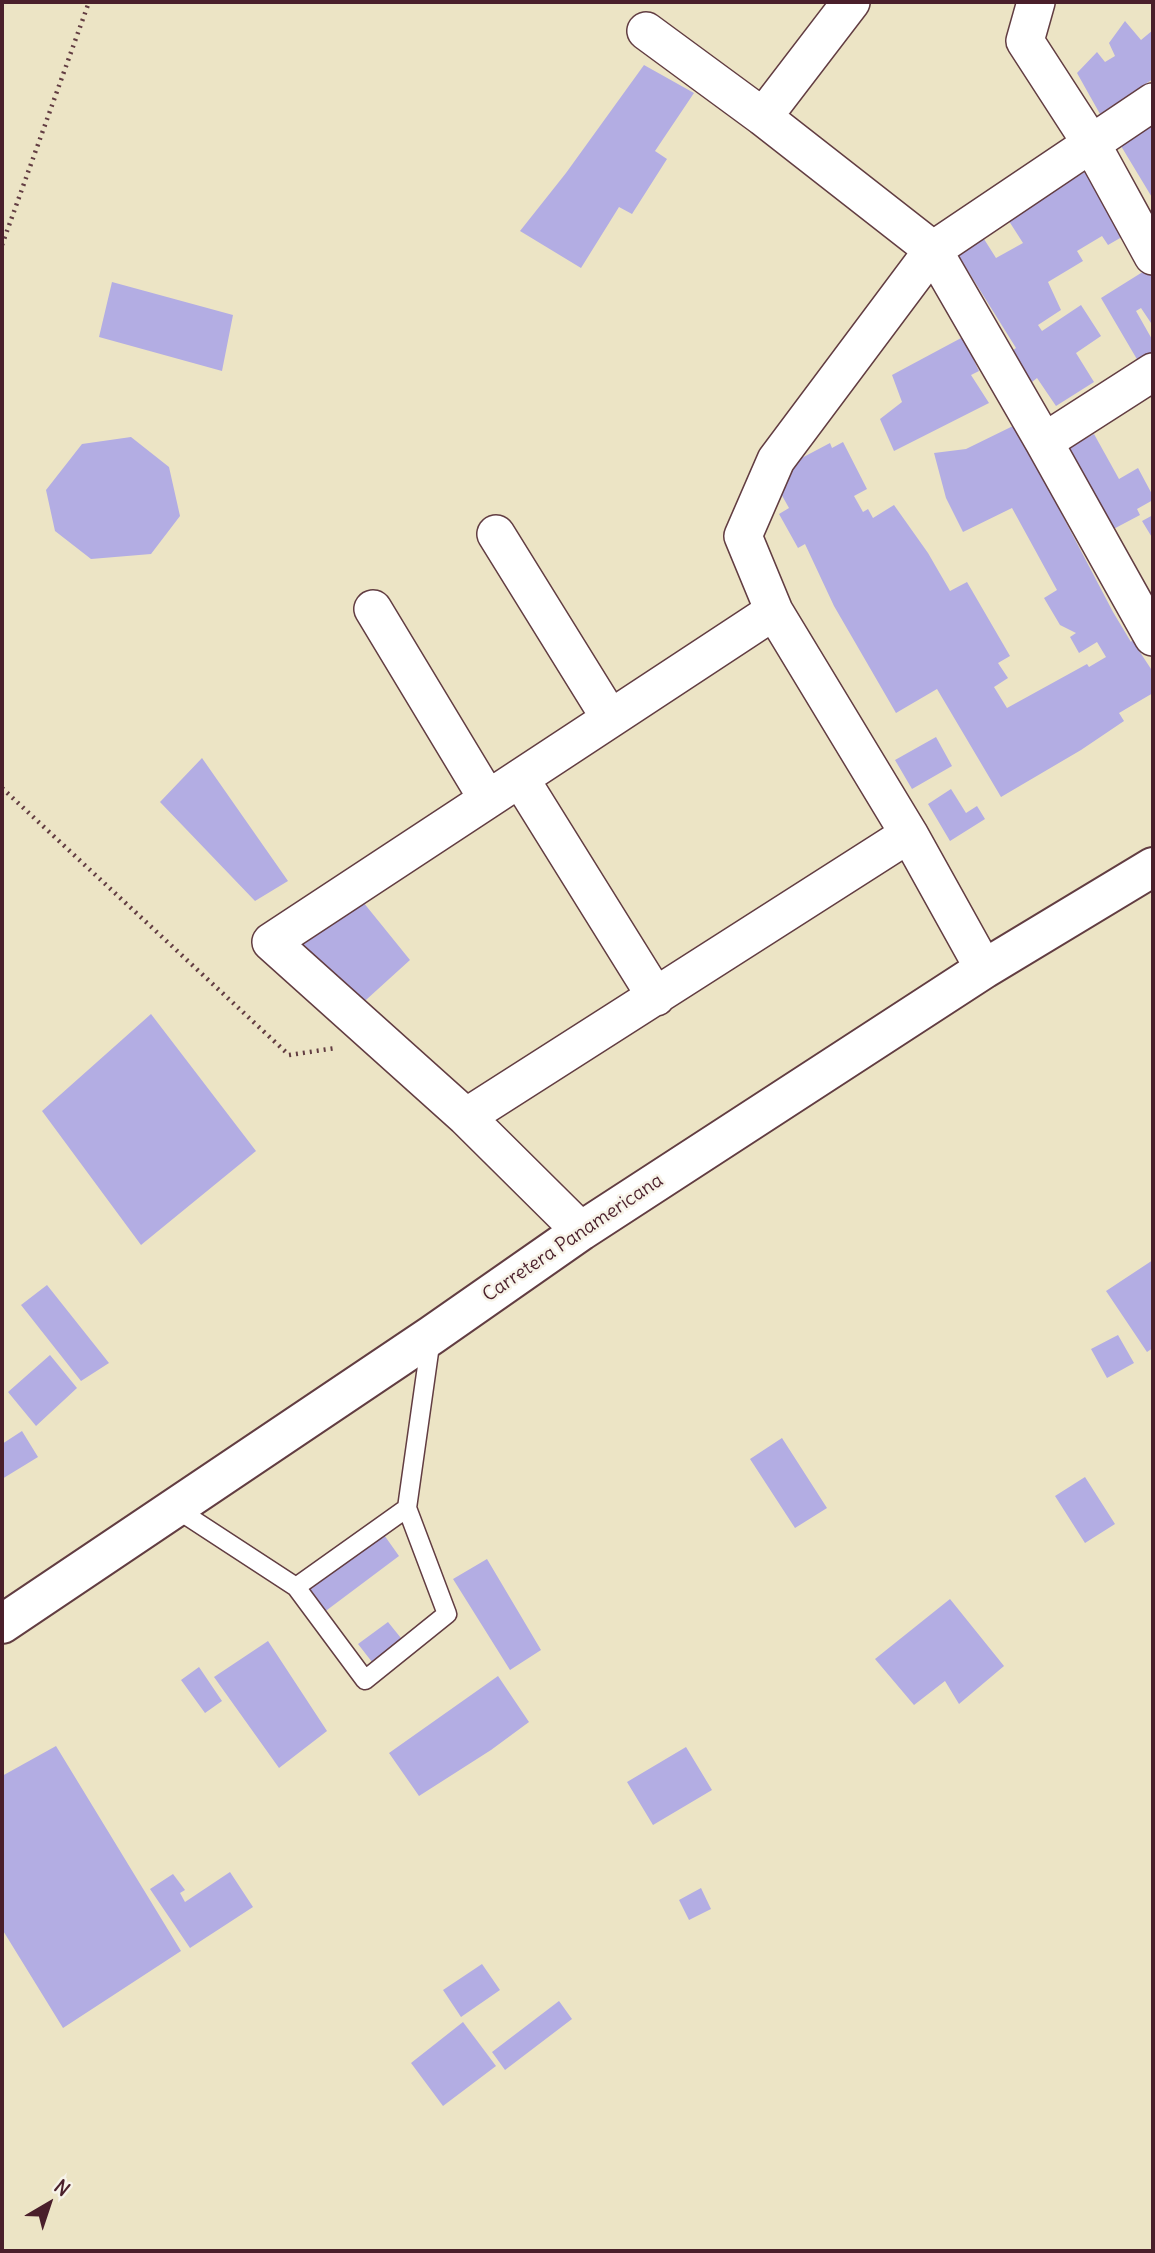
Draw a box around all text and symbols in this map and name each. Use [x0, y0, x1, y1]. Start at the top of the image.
street label: Carretera Panamericana [479, 1169, 667, 1307]
north arrow [14, 2169, 84, 2239]
text: N [50, 2174, 75, 2201]

